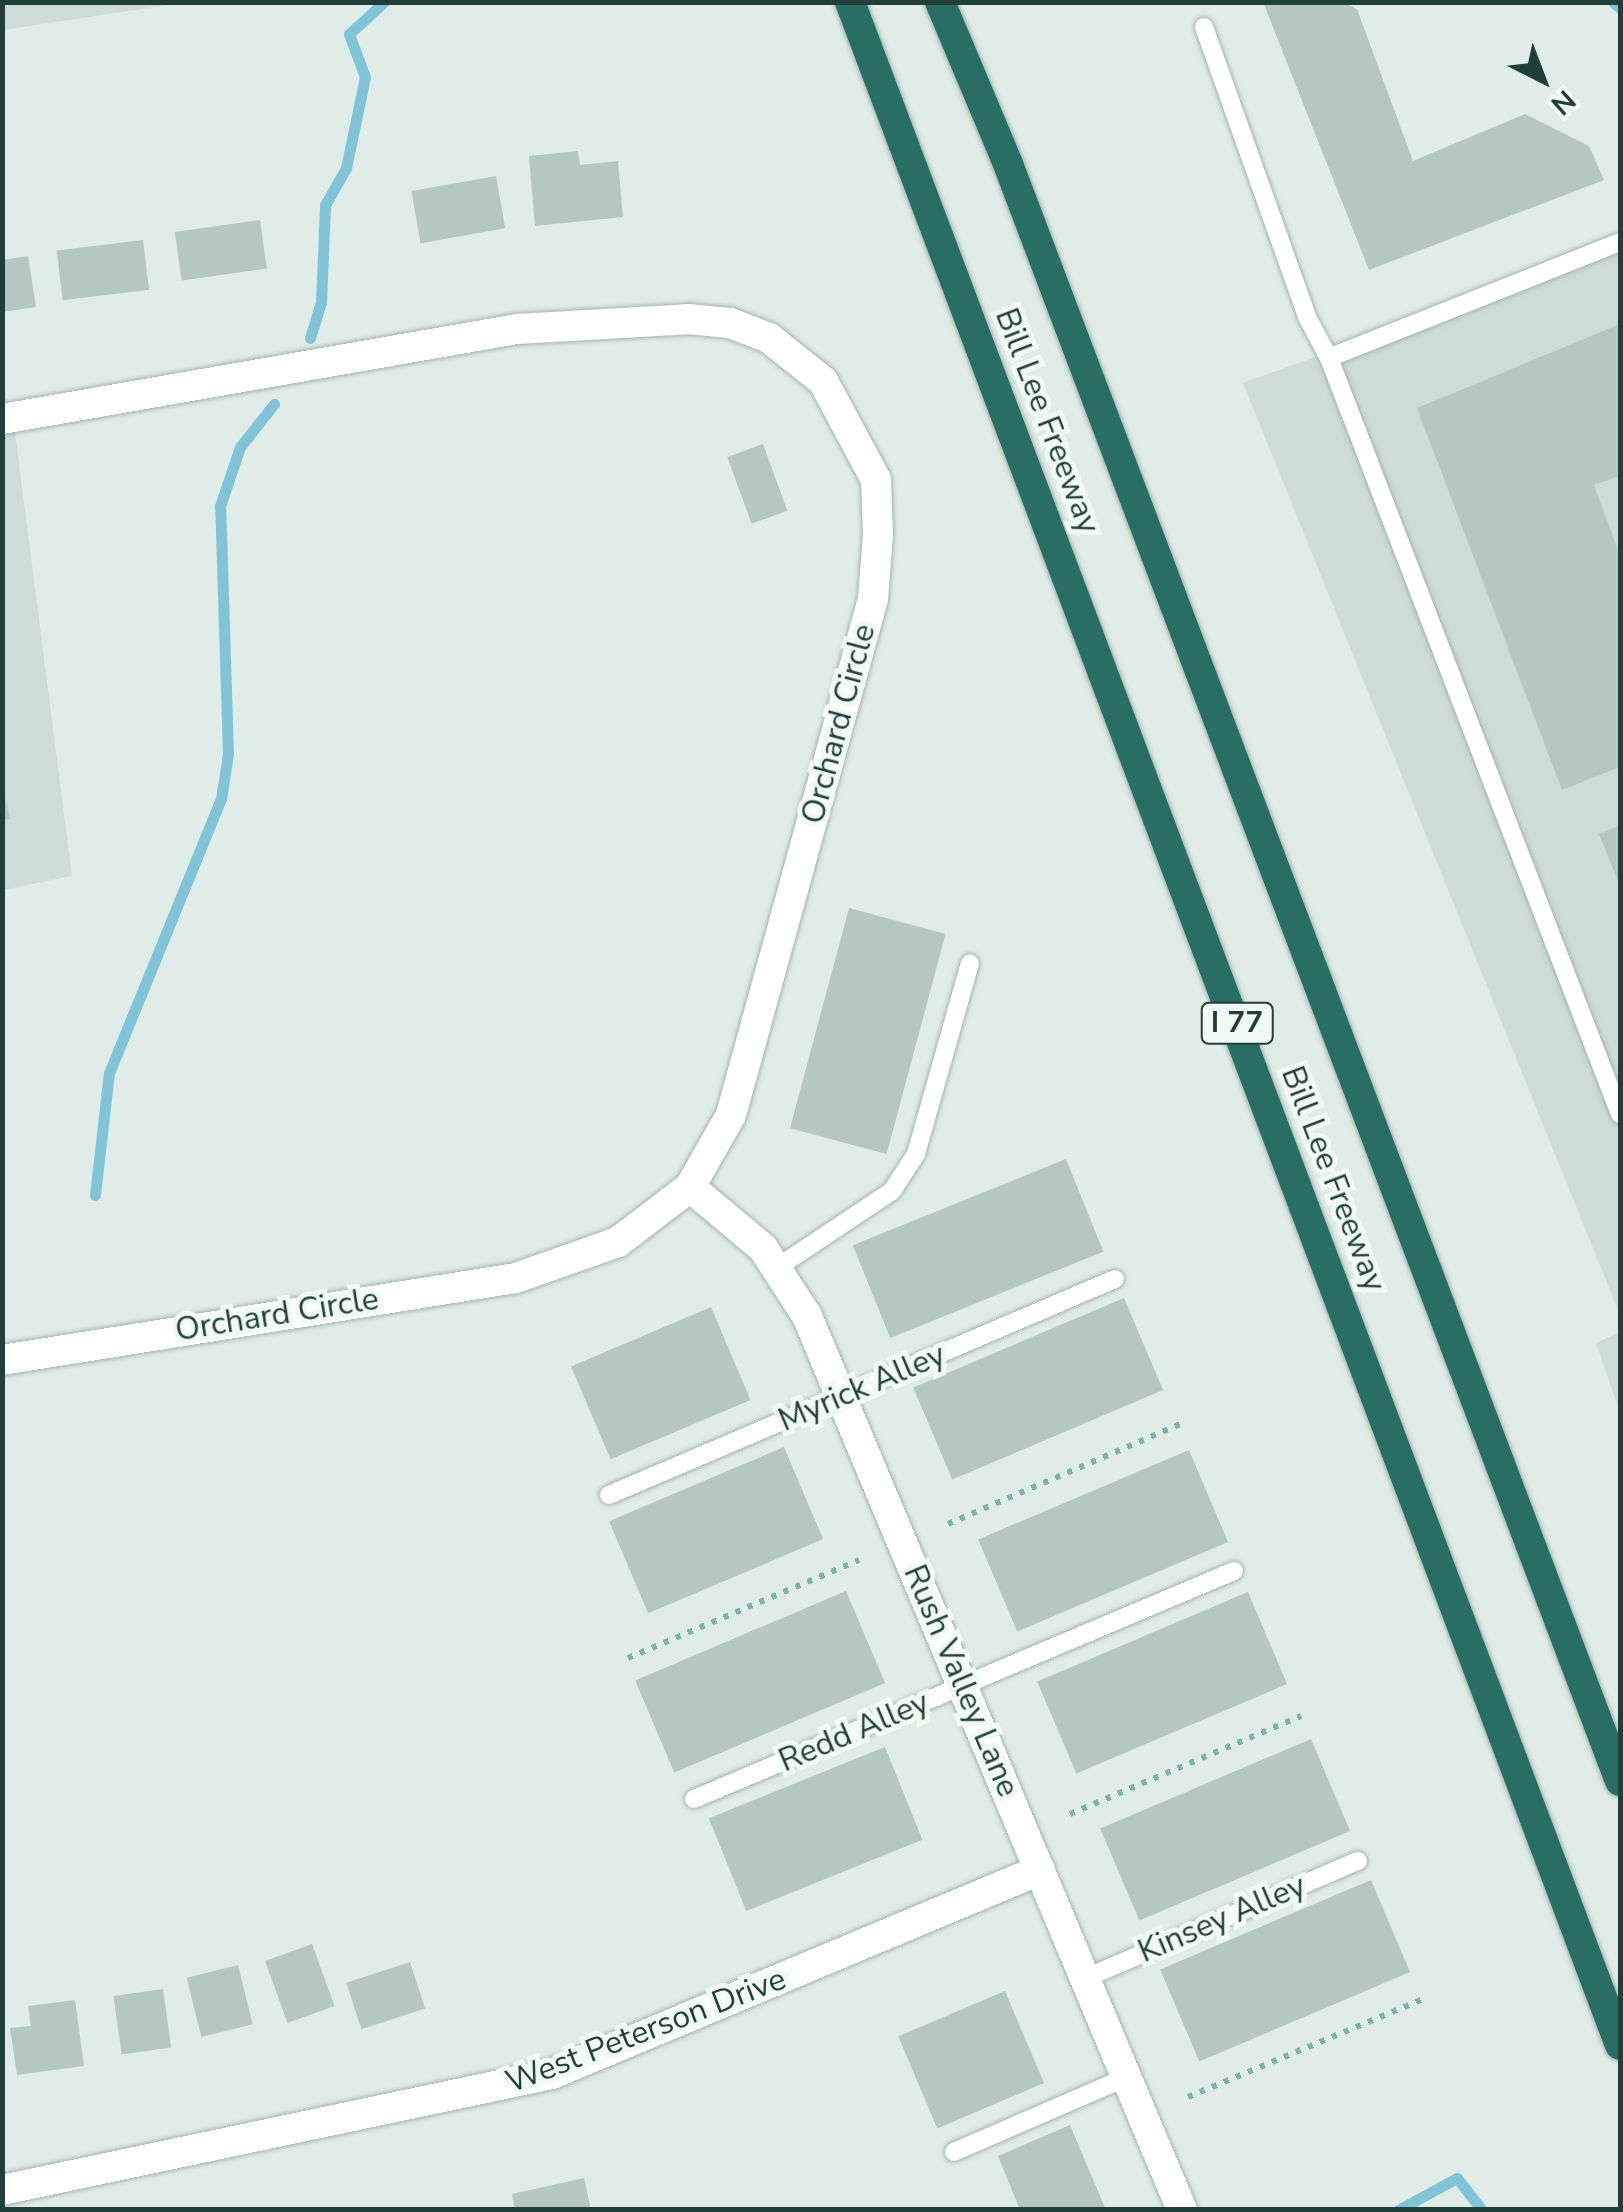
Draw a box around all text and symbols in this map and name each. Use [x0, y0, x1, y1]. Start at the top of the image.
north arrow [1493, 30, 1593, 130]
text: N [1543, 81, 1584, 123]
street label: Bill Lee Freeway [986, 303, 1108, 539]
street label: Orchard Circle [794, 620, 884, 828]
road number: I 77 [1200, 998, 1274, 1048]
street label: Bill Lee Freeway [1272, 1061, 1394, 1297]
street label: Orchard Circle [173, 1280, 381, 1350]
street label: Myrick Alley [773, 1336, 951, 1440]
street label: Rush Valley Lane [895, 1559, 1027, 1803]
street label: Redd Alley [773, 1683, 935, 1781]
street label: Kinsey Alley [1133, 1867, 1311, 1971]
street label: West Peterson Drive [501, 1960, 791, 2102]

